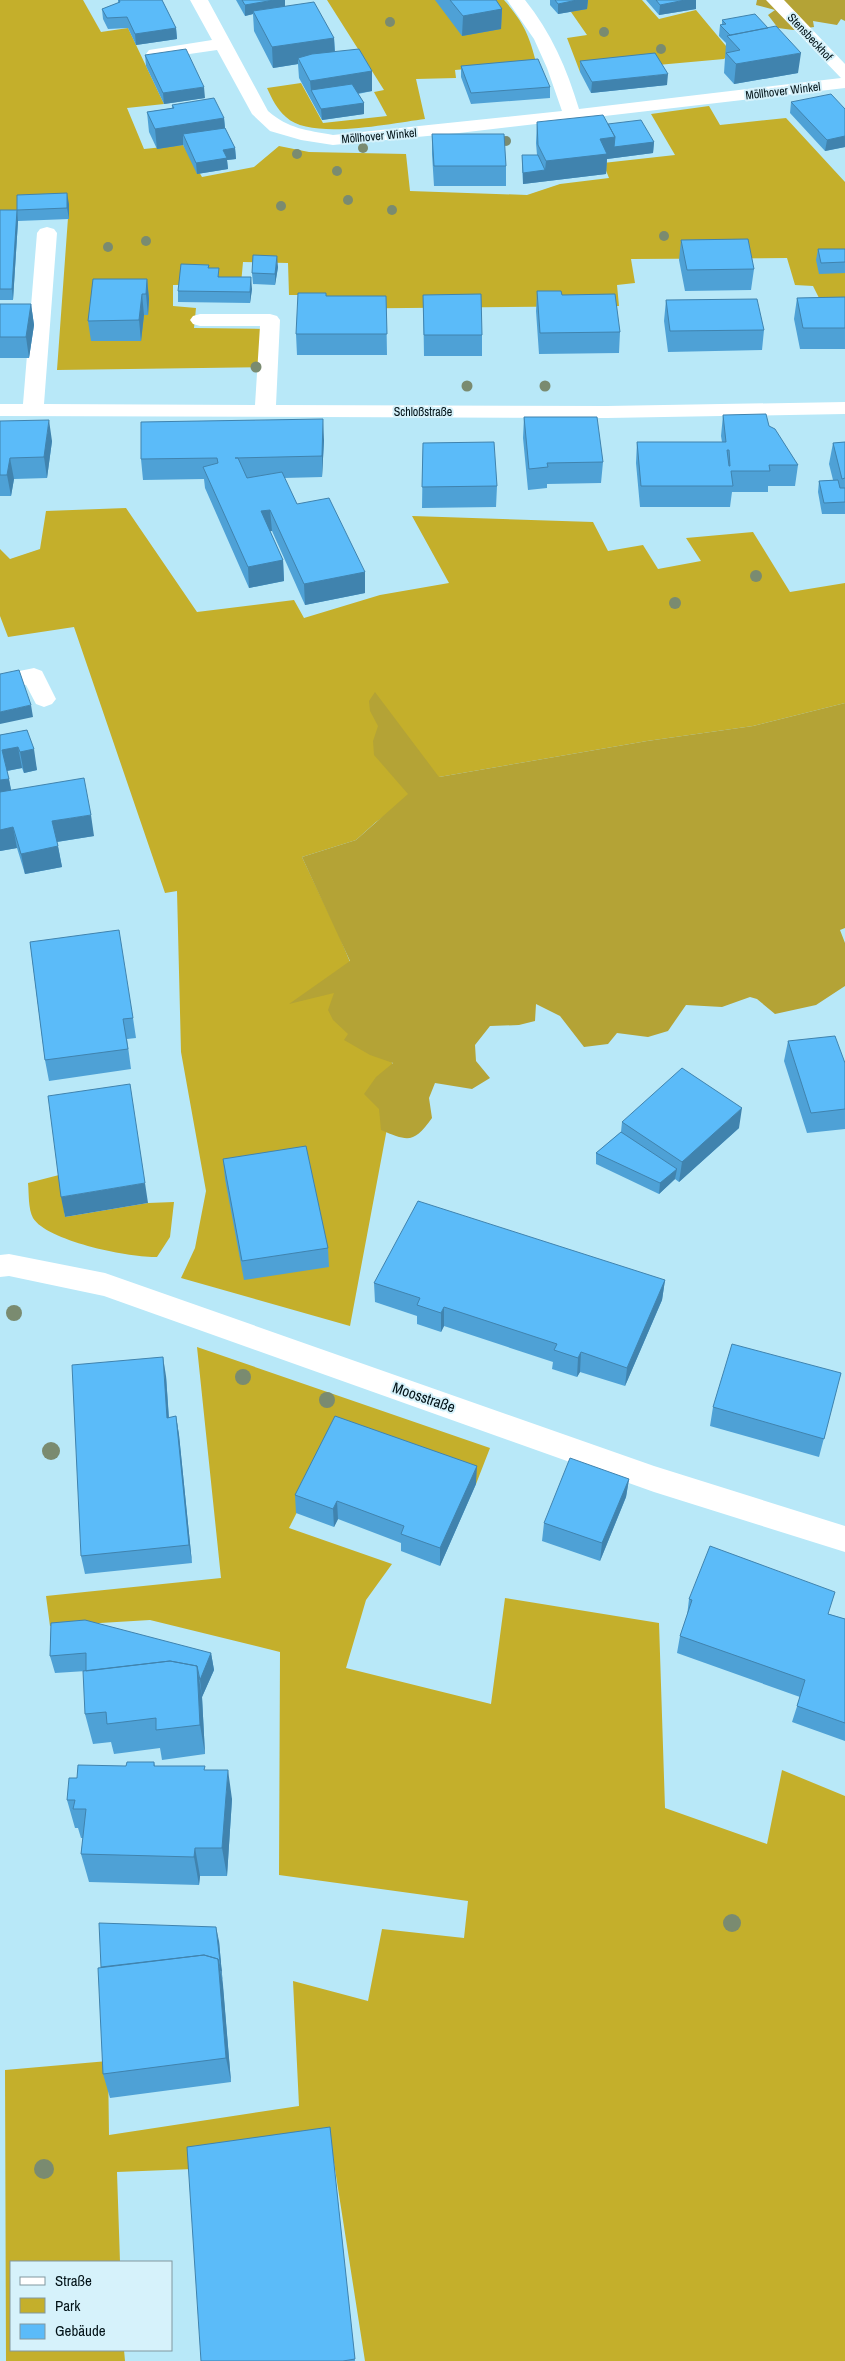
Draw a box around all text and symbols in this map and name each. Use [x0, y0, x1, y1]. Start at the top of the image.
street label: Stensbeckhof [784, 10, 836, 64]
street label: Möllhover Winkel [745, 78, 821, 104]
street label: Möllhover Winkel [341, 125, 417, 147]
street label: Schloßstraße [394, 404, 452, 420]
street label: Moosstraße [390, 1377, 458, 1418]
legend [10, 2261, 172, 2351]
text: Straße [55, 2270, 92, 2291]
text: Park [55, 2295, 81, 2316]
text: Gebäude [55, 2320, 106, 2341]

